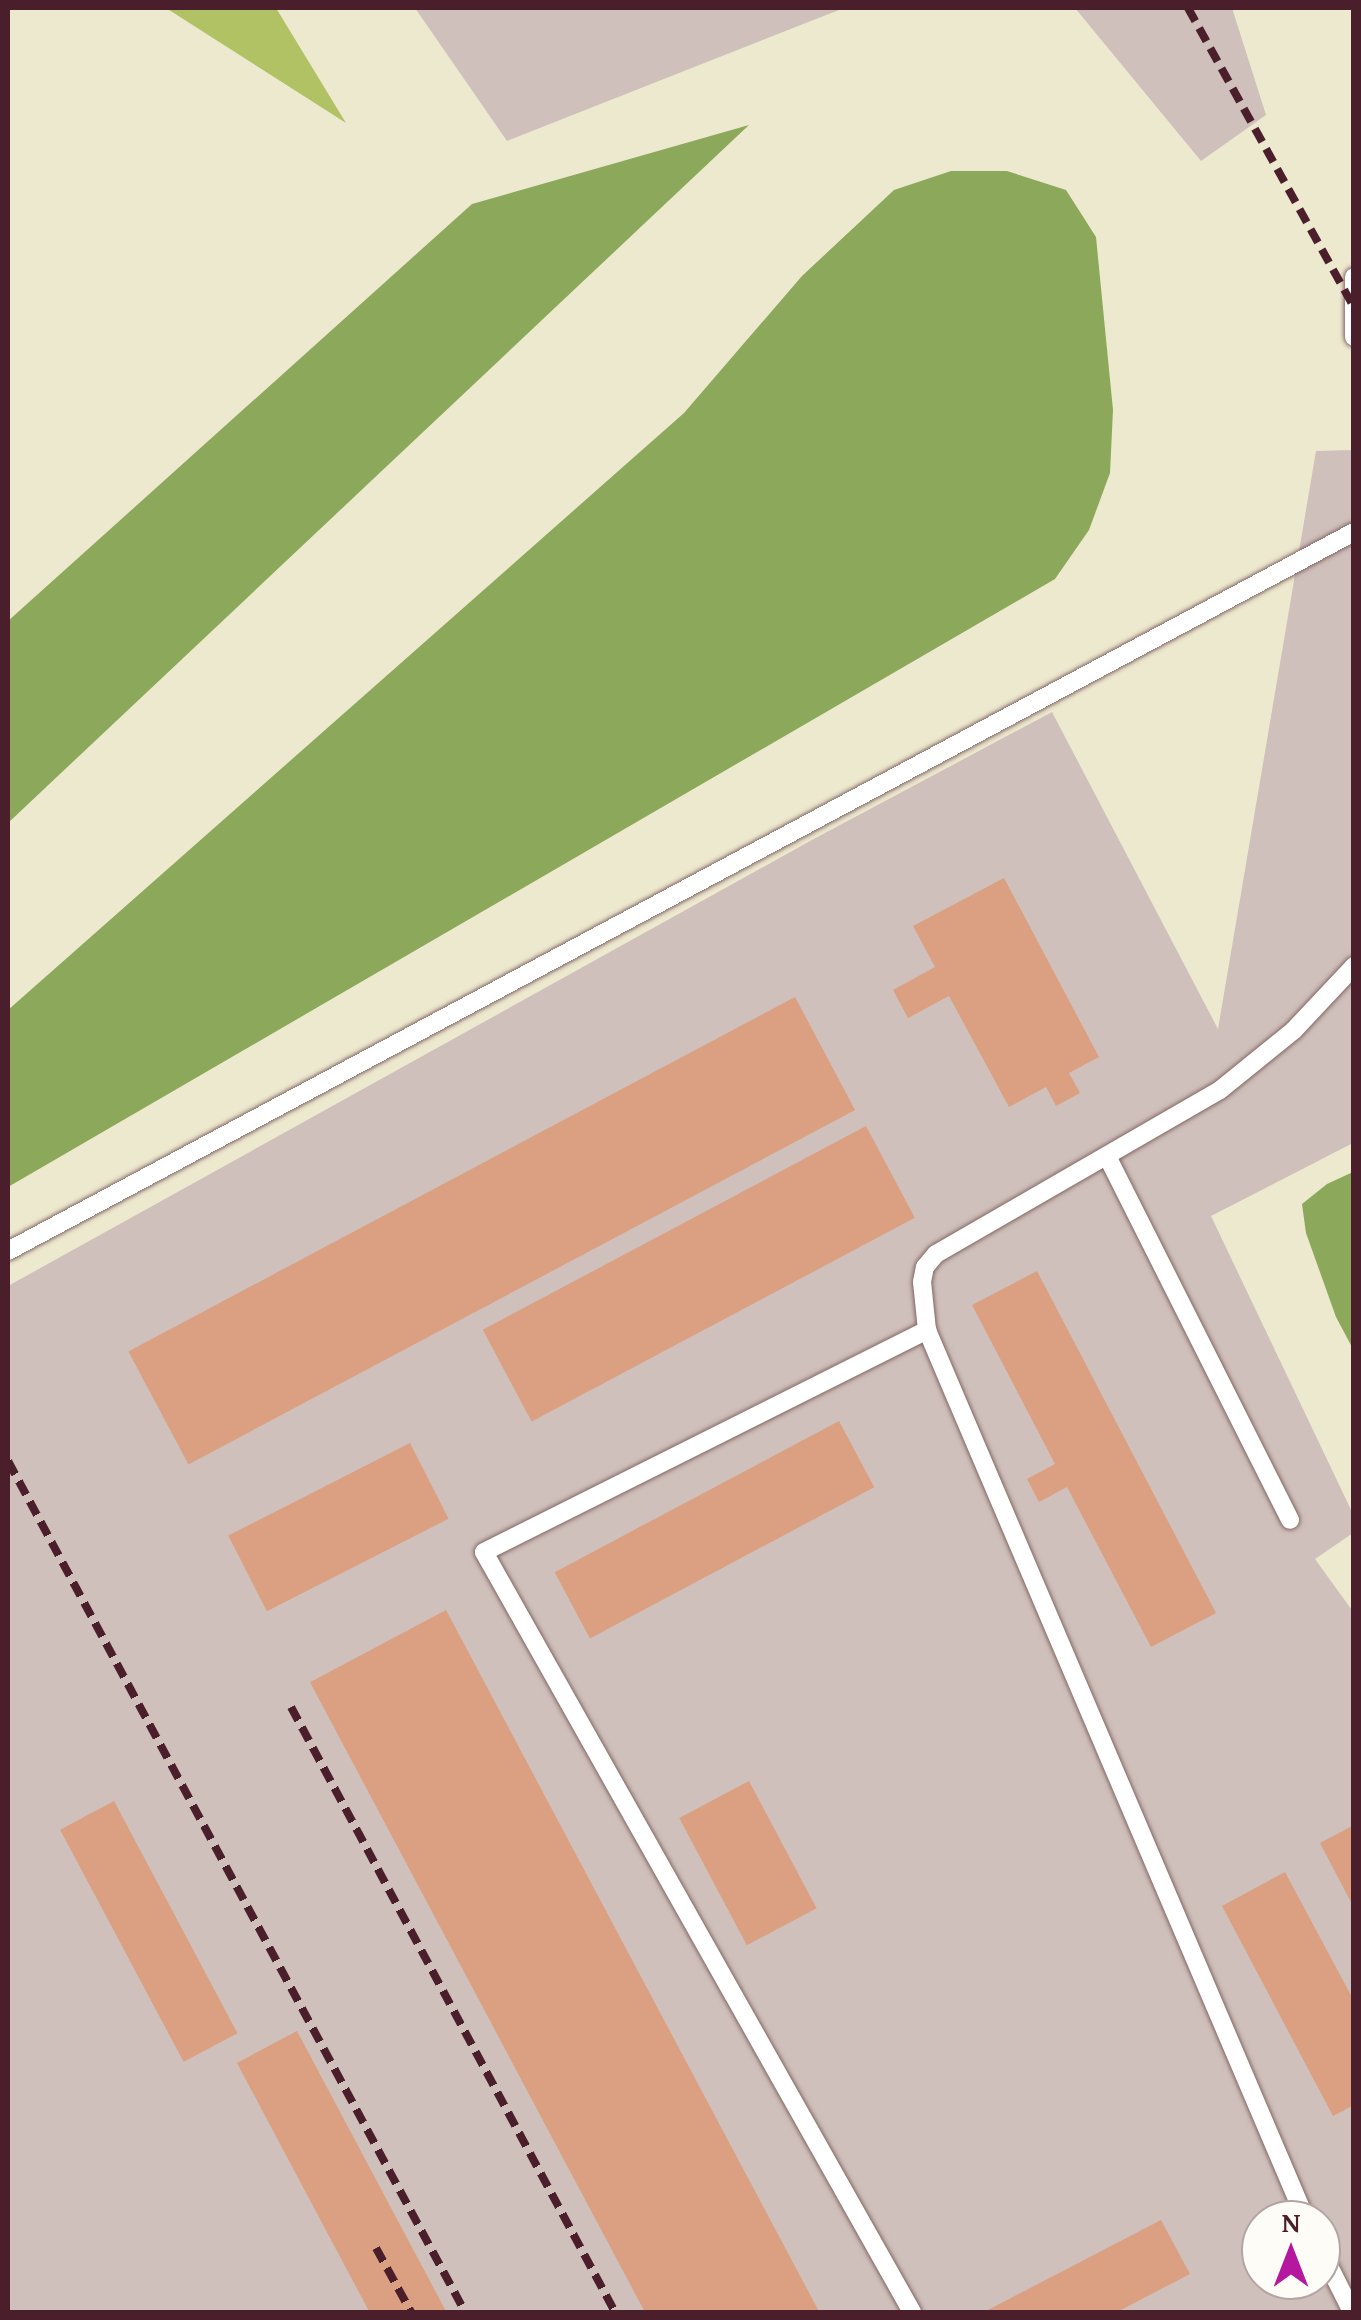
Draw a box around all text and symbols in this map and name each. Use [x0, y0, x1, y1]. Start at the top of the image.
north arrow [1241, 2200, 1341, 2300]
text: N [1282, 2201, 1300, 2242]

